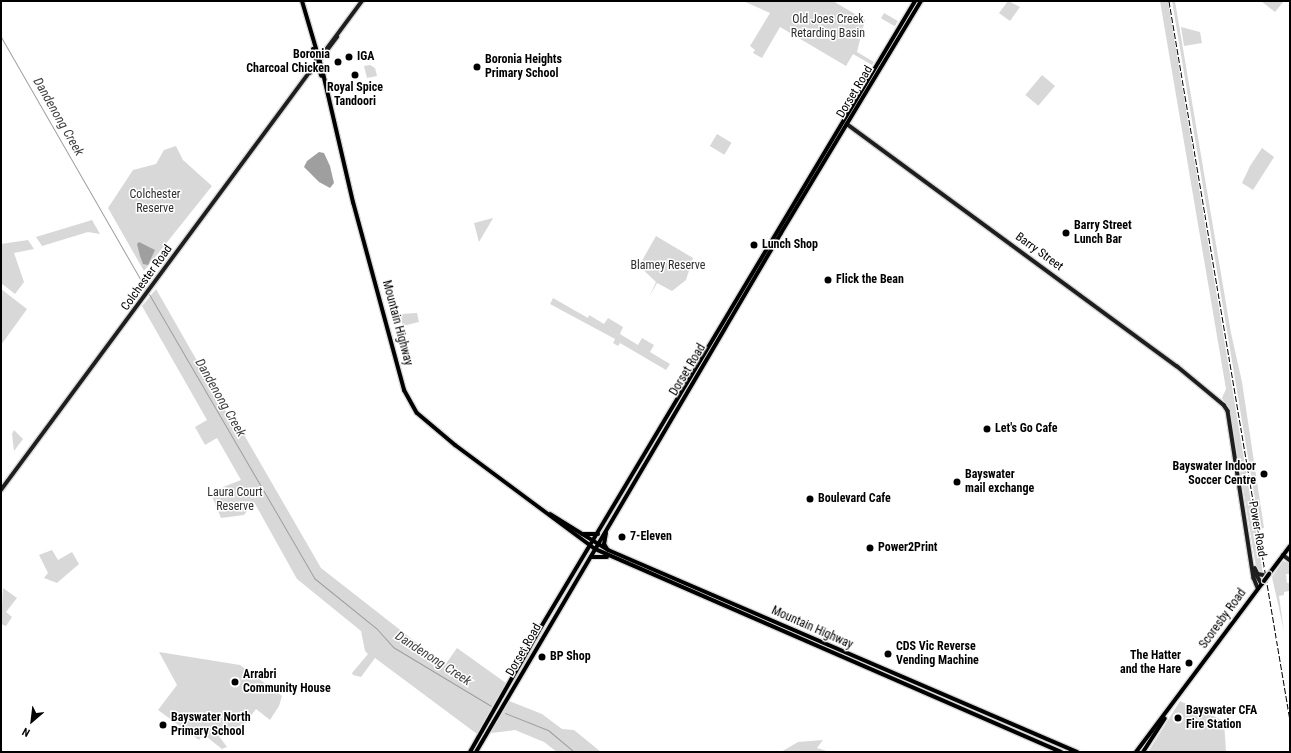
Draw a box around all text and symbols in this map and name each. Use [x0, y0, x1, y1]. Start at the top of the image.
park label: Old Joes Creek Retarding Basin [791, 13, 865, 41]
place label: Boronia Charcoal Chicken [246, 48, 330, 76]
place label: IGA [357, 50, 374, 64]
marker: IGA [344, 52, 354, 62]
place label: Boronia Heights Primary School [485, 53, 562, 81]
marker: Boronia Charcoal Chicken [333, 57, 343, 67]
marker: Boronia Heights Primary School [472, 62, 482, 72]
street label: Dorset Road [834, 63, 876, 121]
marker: Royal Spice Tandoori [350, 70, 360, 80]
water label: Dandenong Creek [29, 75, 87, 159]
place label: Royal Spice Tandoori [327, 81, 383, 109]
park label: Colchester Reserve [130, 188, 180, 216]
place label: Barry Street Lunch Bar [1074, 219, 1132, 247]
marker: Barry Street Lunch Bar [1061, 228, 1071, 238]
street label: Barry Street [1012, 230, 1066, 274]
place label: Lunch Shop [762, 238, 818, 252]
marker: Lunch Shop [749, 240, 759, 250]
street label: Colchester Road [118, 242, 176, 314]
park label: Blamey Reserve [631, 259, 705, 273]
place label: Flick the Bean [836, 273, 904, 287]
marker: Flick the Bean [823, 275, 833, 285]
street label: Mountain Highway [379, 279, 415, 367]
street label: Dorset Road [667, 341, 709, 399]
water label: Dandenong Creek [191, 356, 249, 440]
place label: Let's Go Cafe [995, 422, 1058, 436]
marker: Let's Go Cafe [982, 424, 992, 434]
place label: Bayswater Indoor Soccer Centre [1172, 460, 1256, 488]
place label: Bayswater mail exchange [965, 468, 1034, 496]
marker: Bayswater Indoor Soccer Centre [1259, 469, 1269, 479]
marker: Bayswater mail exchange [952, 477, 962, 487]
park label: Laura Court Reserve [207, 486, 263, 514]
place label: Boulevard Cafe [818, 492, 891, 506]
marker: Boulevard Cafe [805, 494, 815, 504]
street label: Power Road [1245, 500, 1269, 558]
place label: 7-Eleven [630, 530, 672, 544]
marker: 7-Eleven [617, 532, 627, 542]
place label: Power2Print [878, 541, 937, 555]
marker: Power2Print [865, 543, 875, 553]
street label: Scoresby Road [1197, 586, 1249, 652]
street label: Mountain Highway [769, 604, 855, 652]
street label: Dorset Road [503, 621, 545, 679]
water label: Dandenong Creek [392, 629, 474, 689]
place label: CDS Vic Reverse Vending Machine [896, 640, 979, 668]
marker: CDS Vic Reverse Vending Machine [883, 649, 893, 659]
place label: The Hatter and the Hare [1120, 649, 1181, 677]
place label: BP Shop [550, 650, 591, 664]
marker: BP Shop [537, 652, 547, 662]
marker: The Hatter and the Hare [1184, 658, 1194, 668]
place label: Arrabri Community House [243, 668, 331, 696]
marker: Arrabri Community House [230, 677, 240, 687]
north arrow [12, 701, 52, 741]
place label: Bayswater CFA Fire Station [1186, 704, 1257, 732]
place label: Bayswater North Primary School [171, 711, 251, 739]
marker: Bayswater CFA Fire Station [1173, 713, 1183, 723]
marker: Bayswater North Primary School [158, 720, 168, 730]
text: N [20, 725, 32, 739]

